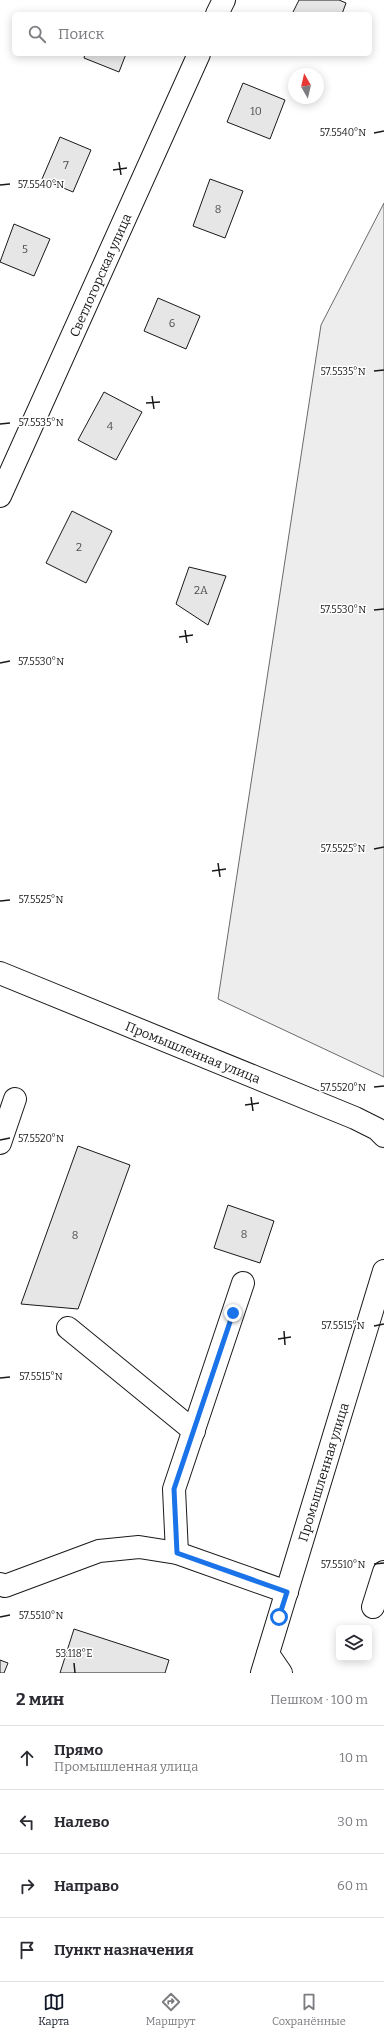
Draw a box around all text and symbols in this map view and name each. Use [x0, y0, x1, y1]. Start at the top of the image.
search box [12, 12, 372, 56]
icon: search [26, 23, 48, 45]
text: Поиск [58, 25, 104, 43]
north arrow [288, 68, 324, 104]
house number: 10 [250, 105, 262, 118]
text: 57.5540°N [320, 127, 366, 139]
house number: 7 [63, 159, 69, 172]
text: 57.5540°N [18, 179, 64, 191]
house number: 8 [215, 203, 221, 216]
street label: Светлогорская улица [66, 211, 134, 339]
house number: 5 [22, 243, 28, 256]
house number: 6 [169, 317, 175, 330]
text: 57.5535°N [320, 366, 366, 378]
text: 57.5535°N [18, 417, 64, 429]
house number: 4 [107, 420, 114, 433]
house number: 2 [76, 541, 82, 554]
house number: 2А [194, 584, 208, 597]
text: 57.5530°N [320, 604, 366, 616]
text: 57.5530°N [18, 656, 64, 668]
text: 57.5525°N [321, 843, 366, 855]
text: 57.5525°N [19, 894, 64, 906]
street label: Промышленная улица [123, 1018, 263, 1086]
text: 57.5520°N [320, 1082, 366, 1094]
text: 57.5520°N [18, 1133, 64, 1145]
house number: 8 [241, 1228, 247, 1241]
house number: 8 [72, 1229, 78, 1242]
route end [224, 1304, 242, 1322]
text: 57.5515°N [321, 1320, 365, 1332]
text: 57.5515°N [19, 1371, 63, 1383]
street label: Промышленная улица [295, 1401, 352, 1543]
text: 57.5510°N [321, 1559, 365, 1571]
route start [270, 1608, 288, 1626]
text: 57.5510°N [19, 1610, 63, 1622]
map controls [336, 1625, 372, 1661]
button: layers [336, 1625, 372, 1661]
text: 53.118°E [56, 1648, 92, 1660]
text: 2 мин [16, 1689, 64, 1710]
text: Пешком · 100 m [270, 1692, 368, 1707]
text: Прямо [54, 1741, 103, 1759]
icon: ahead [16, 1747, 38, 1769]
text: 10 m [339, 1750, 368, 1765]
text: Промышленная улица [54, 1759, 198, 1774]
icon: left [16, 1811, 38, 1833]
text: Налево [54, 1813, 109, 1831]
text: 30 m [337, 1814, 368, 1829]
icon: right [16, 1875, 38, 1897]
text: Направо [54, 1877, 119, 1895]
text: 60 m [337, 1878, 368, 1893]
icon: arrive [16, 1939, 38, 1961]
text: Пункт назначения [54, 1941, 194, 1959]
tab: Карта [38, 1991, 69, 2028]
tab: Маршрут [146, 1991, 195, 2028]
tab: Сохранённые [272, 1991, 346, 2028]

